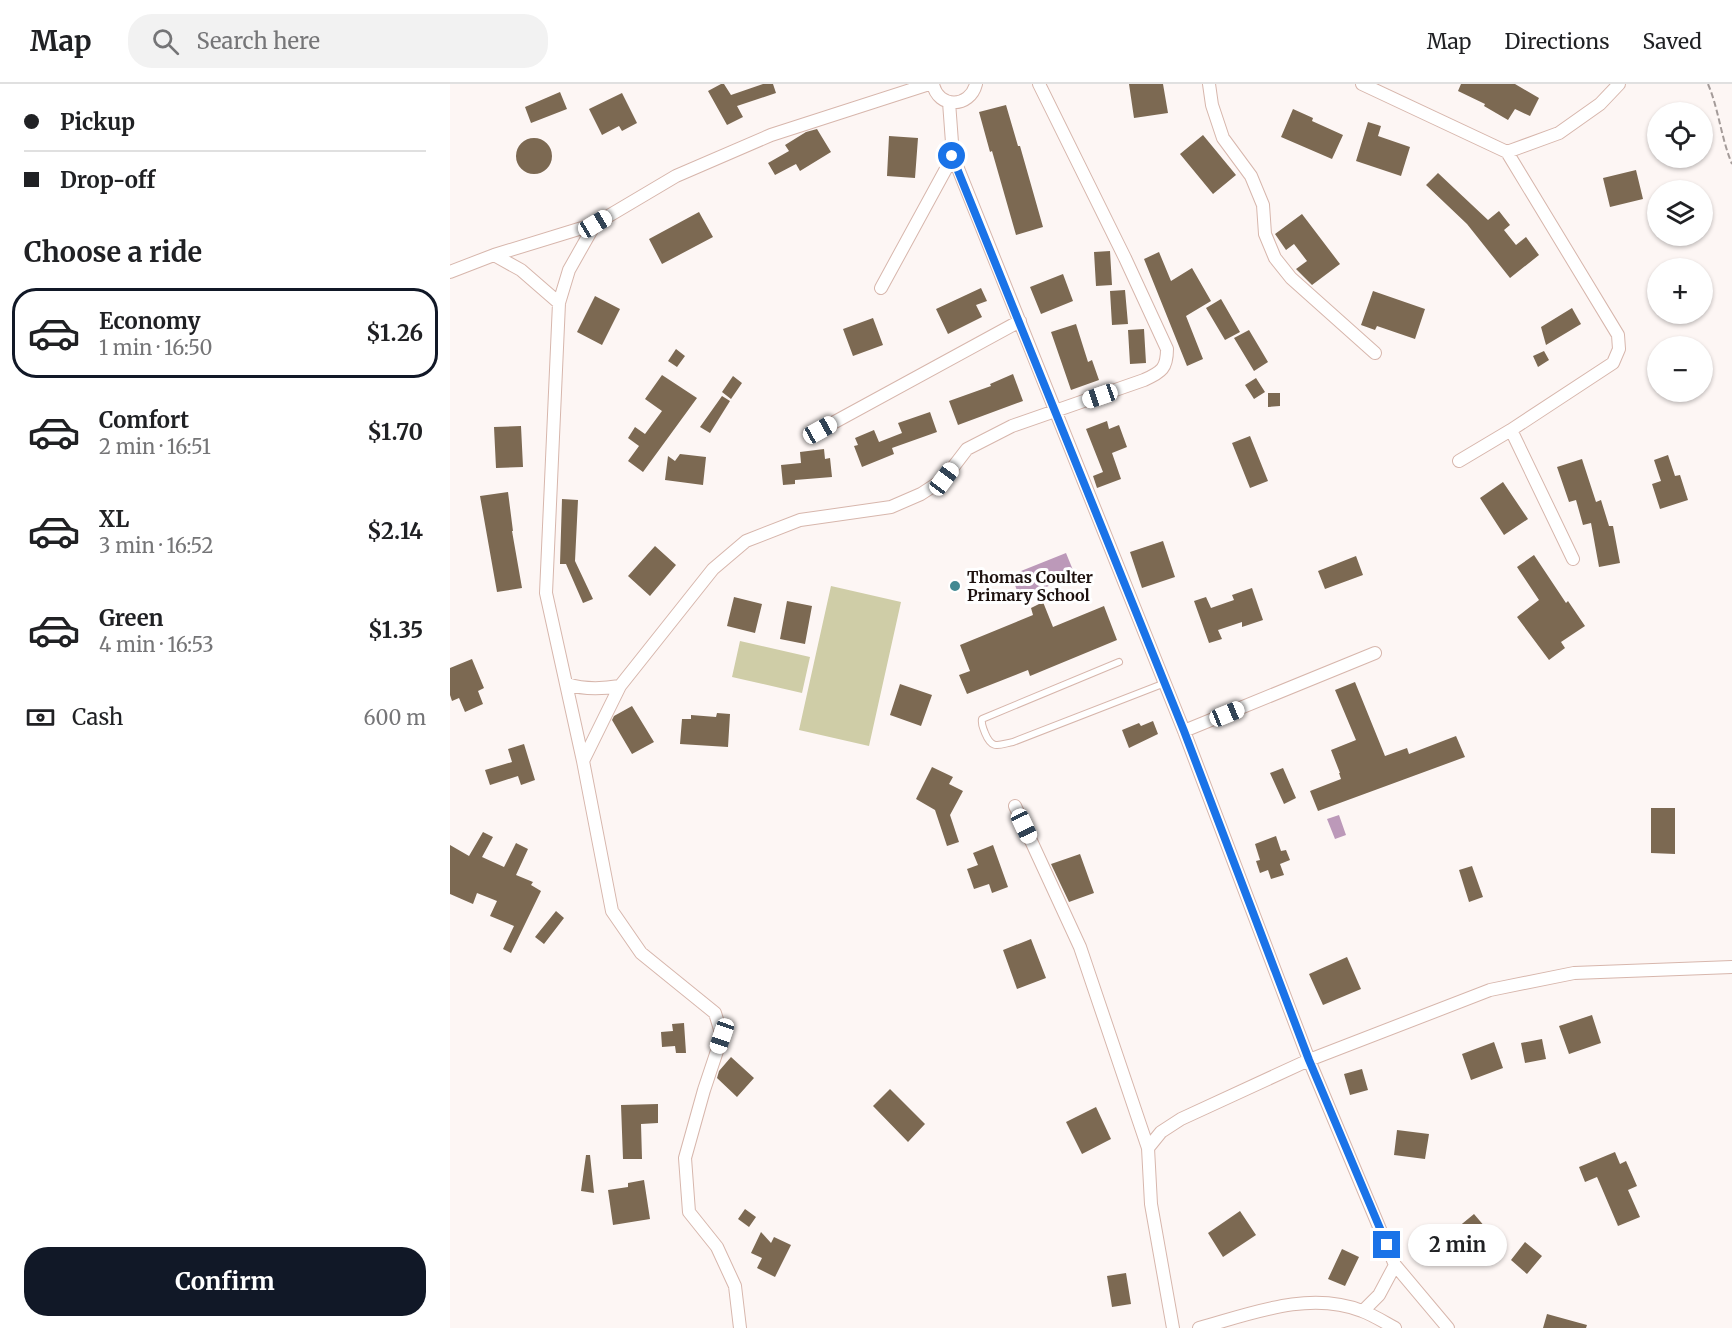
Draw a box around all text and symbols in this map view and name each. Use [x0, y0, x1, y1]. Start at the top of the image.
search box [128, 14, 548, 68]
text: Map [30, 23, 92, 59]
icon: search [149, 25, 182, 58]
text: Search here [197, 27, 320, 55]
text: Map [1427, 28, 1471, 55]
text: Directions [1504, 28, 1609, 55]
text: Saved [1642, 28, 1702, 55]
map controls [1647, 102, 1713, 402]
button: locate [1647, 102, 1713, 168]
text: Pickup [60, 108, 135, 136]
route start [938, 142, 965, 169]
text: Drop-off [60, 166, 155, 194]
button: layers [1647, 180, 1713, 246]
car [575, 207, 615, 241]
text: Choose a ride [24, 235, 202, 269]
button: + [1647, 258, 1713, 324]
icon: car [27, 306, 81, 360]
text: Economy [99, 307, 200, 335]
text: $1.26 [366, 319, 423, 347]
text: 1 min · 16:50 [99, 335, 212, 360]
button: − [1647, 336, 1713, 402]
car [1080, 382, 1120, 410]
icon: car [27, 405, 81, 459]
text: Comfort [99, 406, 189, 434]
car [800, 413, 840, 447]
text: $1.70 [367, 418, 423, 446]
text: 2 min · 16:51 [99, 434, 211, 459]
car [926, 459, 962, 499]
icon: car [27, 504, 81, 558]
text: XL [99, 505, 129, 533]
text: $2.14 [367, 517, 423, 545]
text: 3 min · 16:52 [99, 533, 213, 558]
place label: Thomas Coulter Primary School [967, 567, 1094, 605]
marker: Thomas Coulter Primary School [948, 579, 962, 593]
icon: car [27, 603, 81, 657]
text: Green [99, 604, 163, 632]
text: $1.35 [368, 616, 423, 644]
text: 4 min · 16:53 [99, 632, 214, 657]
car [1207, 699, 1247, 729]
icon: cash [24, 701, 57, 734]
text: Cash [72, 703, 123, 731]
text: 600 m [363, 705, 426, 730]
car [1008, 806, 1040, 846]
car [708, 1016, 736, 1056]
callout: 2 min [1408, 1224, 1507, 1266]
route end [1373, 1231, 1400, 1258]
text: 2 min [1429, 1232, 1486, 1257]
button: Confirm [24, 1247, 426, 1316]

